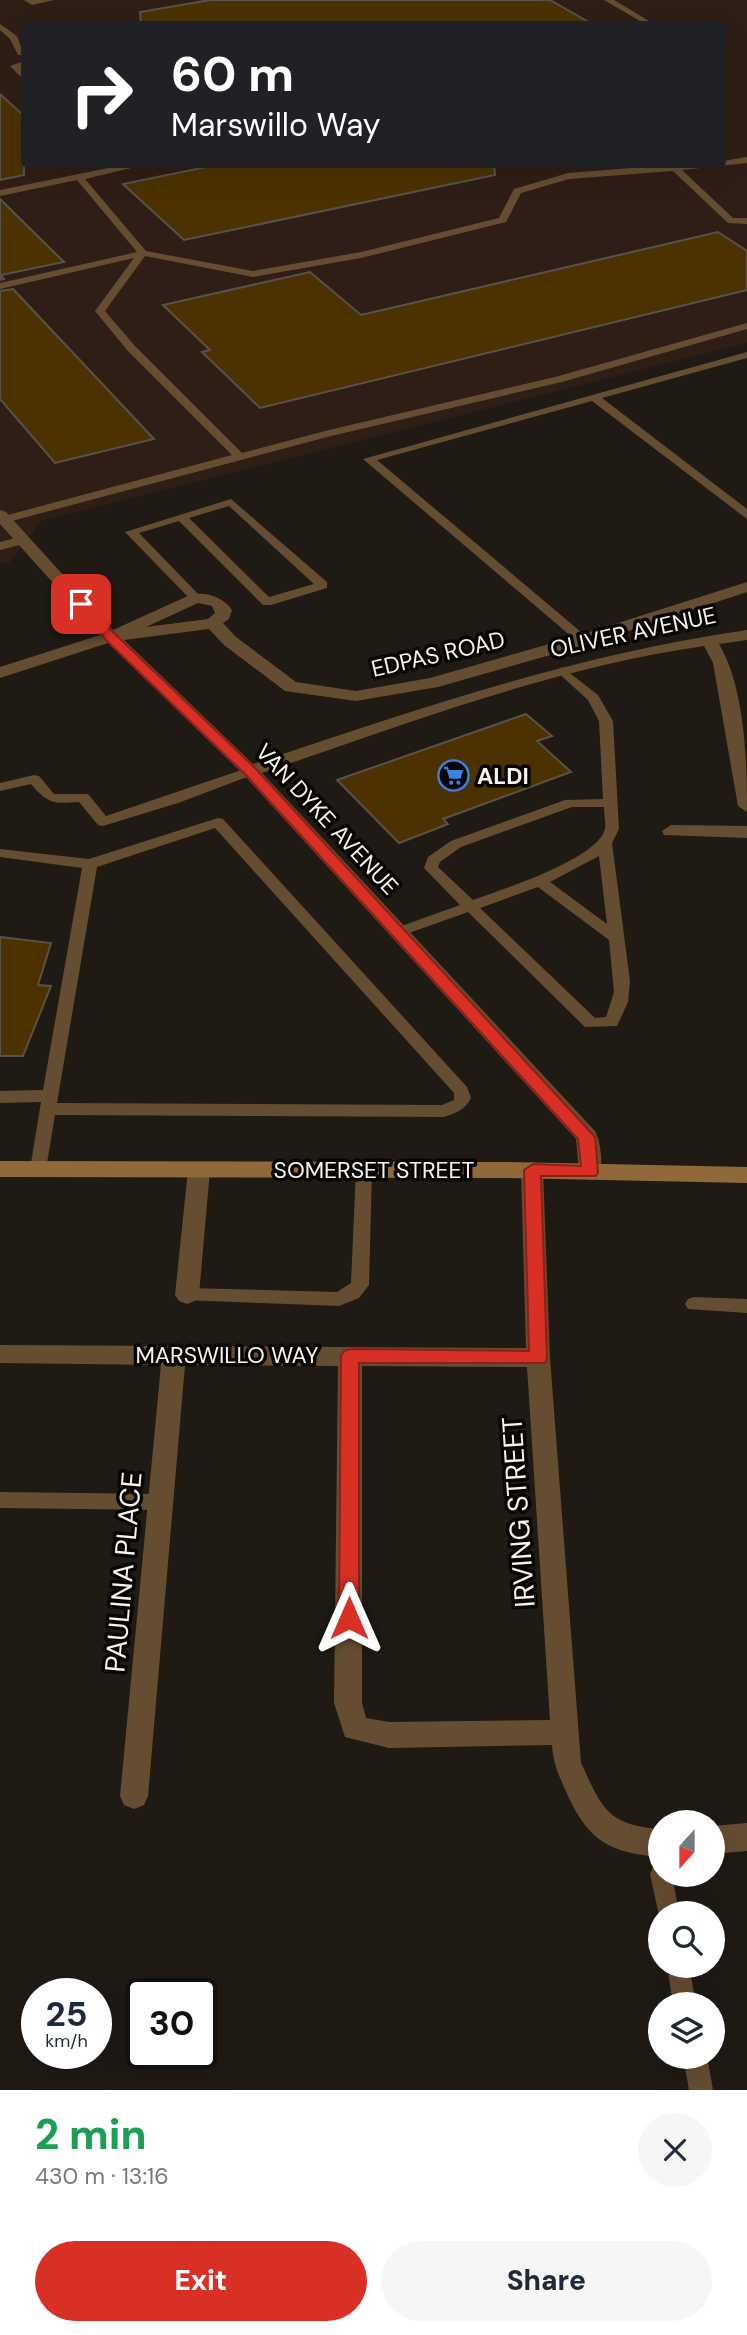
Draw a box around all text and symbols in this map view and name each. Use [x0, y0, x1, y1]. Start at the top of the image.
text: 60 m [171, 42, 294, 106]
icon: right [56, 49, 147, 140]
text: Marswillo Way [171, 104, 381, 146]
pin [51, 574, 111, 634]
icon: arrive [62, 585, 100, 623]
street label: OLIVER AVENUE [547, 600, 719, 664]
street label: EDPAS ROAD [368, 624, 508, 684]
street label: VAN DYKE AVENUE [249, 737, 405, 901]
supermarket icon: ALDI [437, 759, 471, 793]
place label: ALDI [477, 761, 529, 791]
street label: SOMERSET STREET [274, 1155, 475, 1185]
street label: MARSWILLO WAY [135, 1340, 319, 1370]
street label: IRVING STREET [493, 1415, 544, 1609]
street label: PAULINA PLACE [96, 1470, 151, 1674]
position arrow [312, 1581, 386, 1655]
north arrow [648, 1810, 724, 1886]
map controls [648, 1810, 725, 2069]
button: search [648, 1901, 725, 1978]
speed limit sign: 30 [126, 1978, 217, 2069]
text: 25 [46, 1991, 87, 2037]
button: layers [648, 1992, 725, 2069]
text: km/h [45, 2029, 88, 2053]
text: 2 min [35, 2107, 146, 2162]
button: close [638, 2113, 712, 2187]
text: 430 m · 13:16 [35, 2161, 169, 2191]
button: Exit [35, 2241, 367, 2321]
button: Share [381, 2241, 712, 2321]

